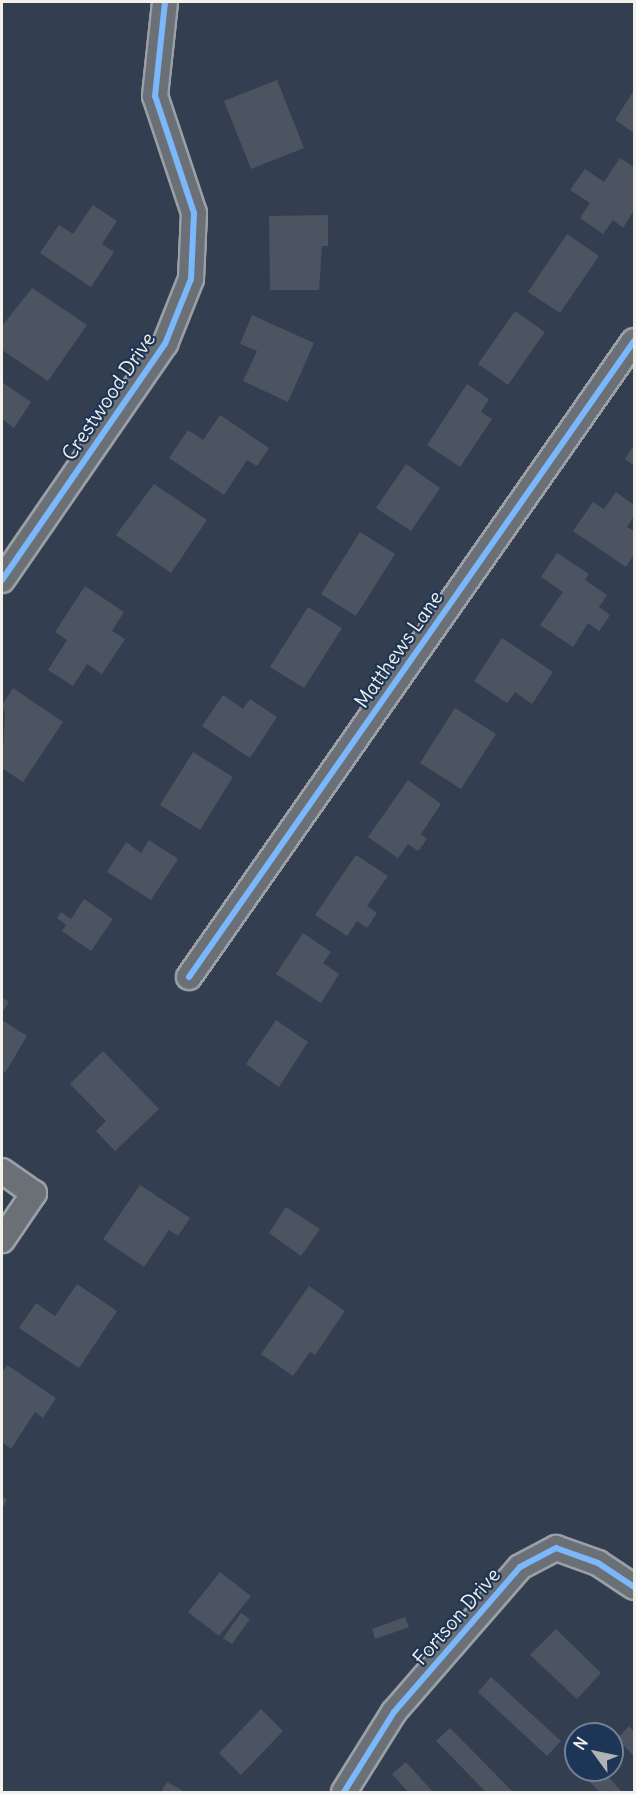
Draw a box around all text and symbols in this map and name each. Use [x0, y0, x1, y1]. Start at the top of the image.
street label: Crestwood Drive [56, 327, 160, 465]
street label: Matthews Lane [349, 586, 447, 712]
street label: Fortson Drive [407, 1563, 505, 1669]
north arrow [564, 1722, 624, 1782]
text: N [569, 1733, 592, 1753]

